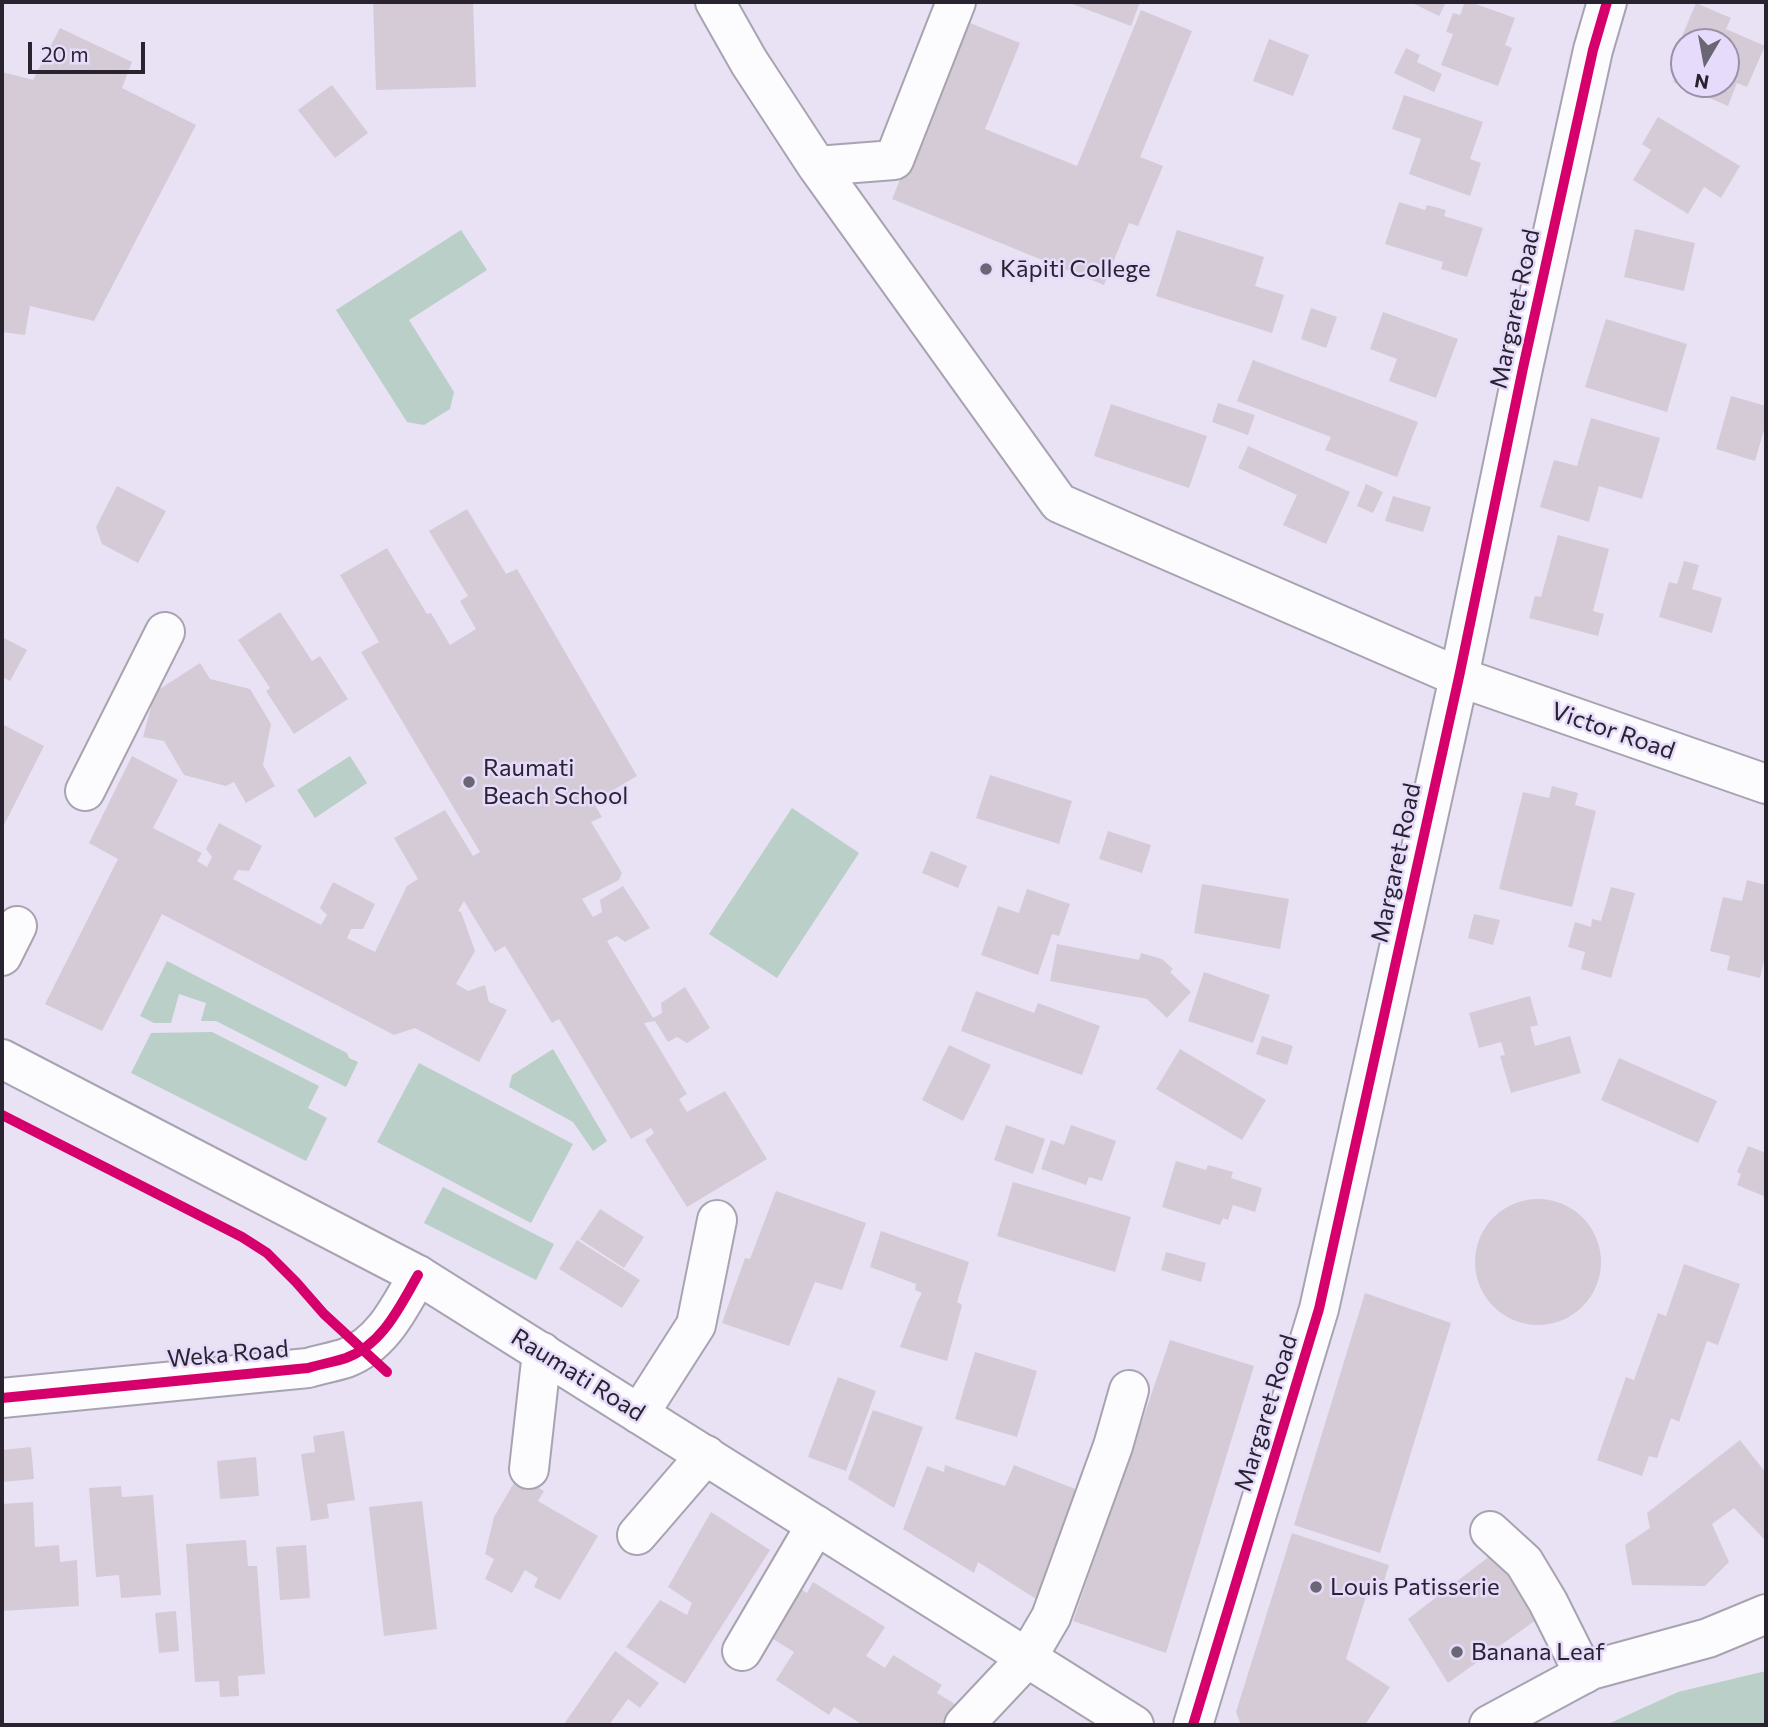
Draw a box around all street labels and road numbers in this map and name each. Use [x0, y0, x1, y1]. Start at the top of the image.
street label: Margaret Road [1484, 227, 1546, 391]
street label: Victor Road [1547, 696, 1679, 766]
street label: Margaret Road [1365, 781, 1427, 945]
street label: Raumati Road [506, 1322, 650, 1428]
street label: Margaret Road [1228, 1331, 1304, 1495]
street label: Weka Road [166, 1334, 290, 1374]

